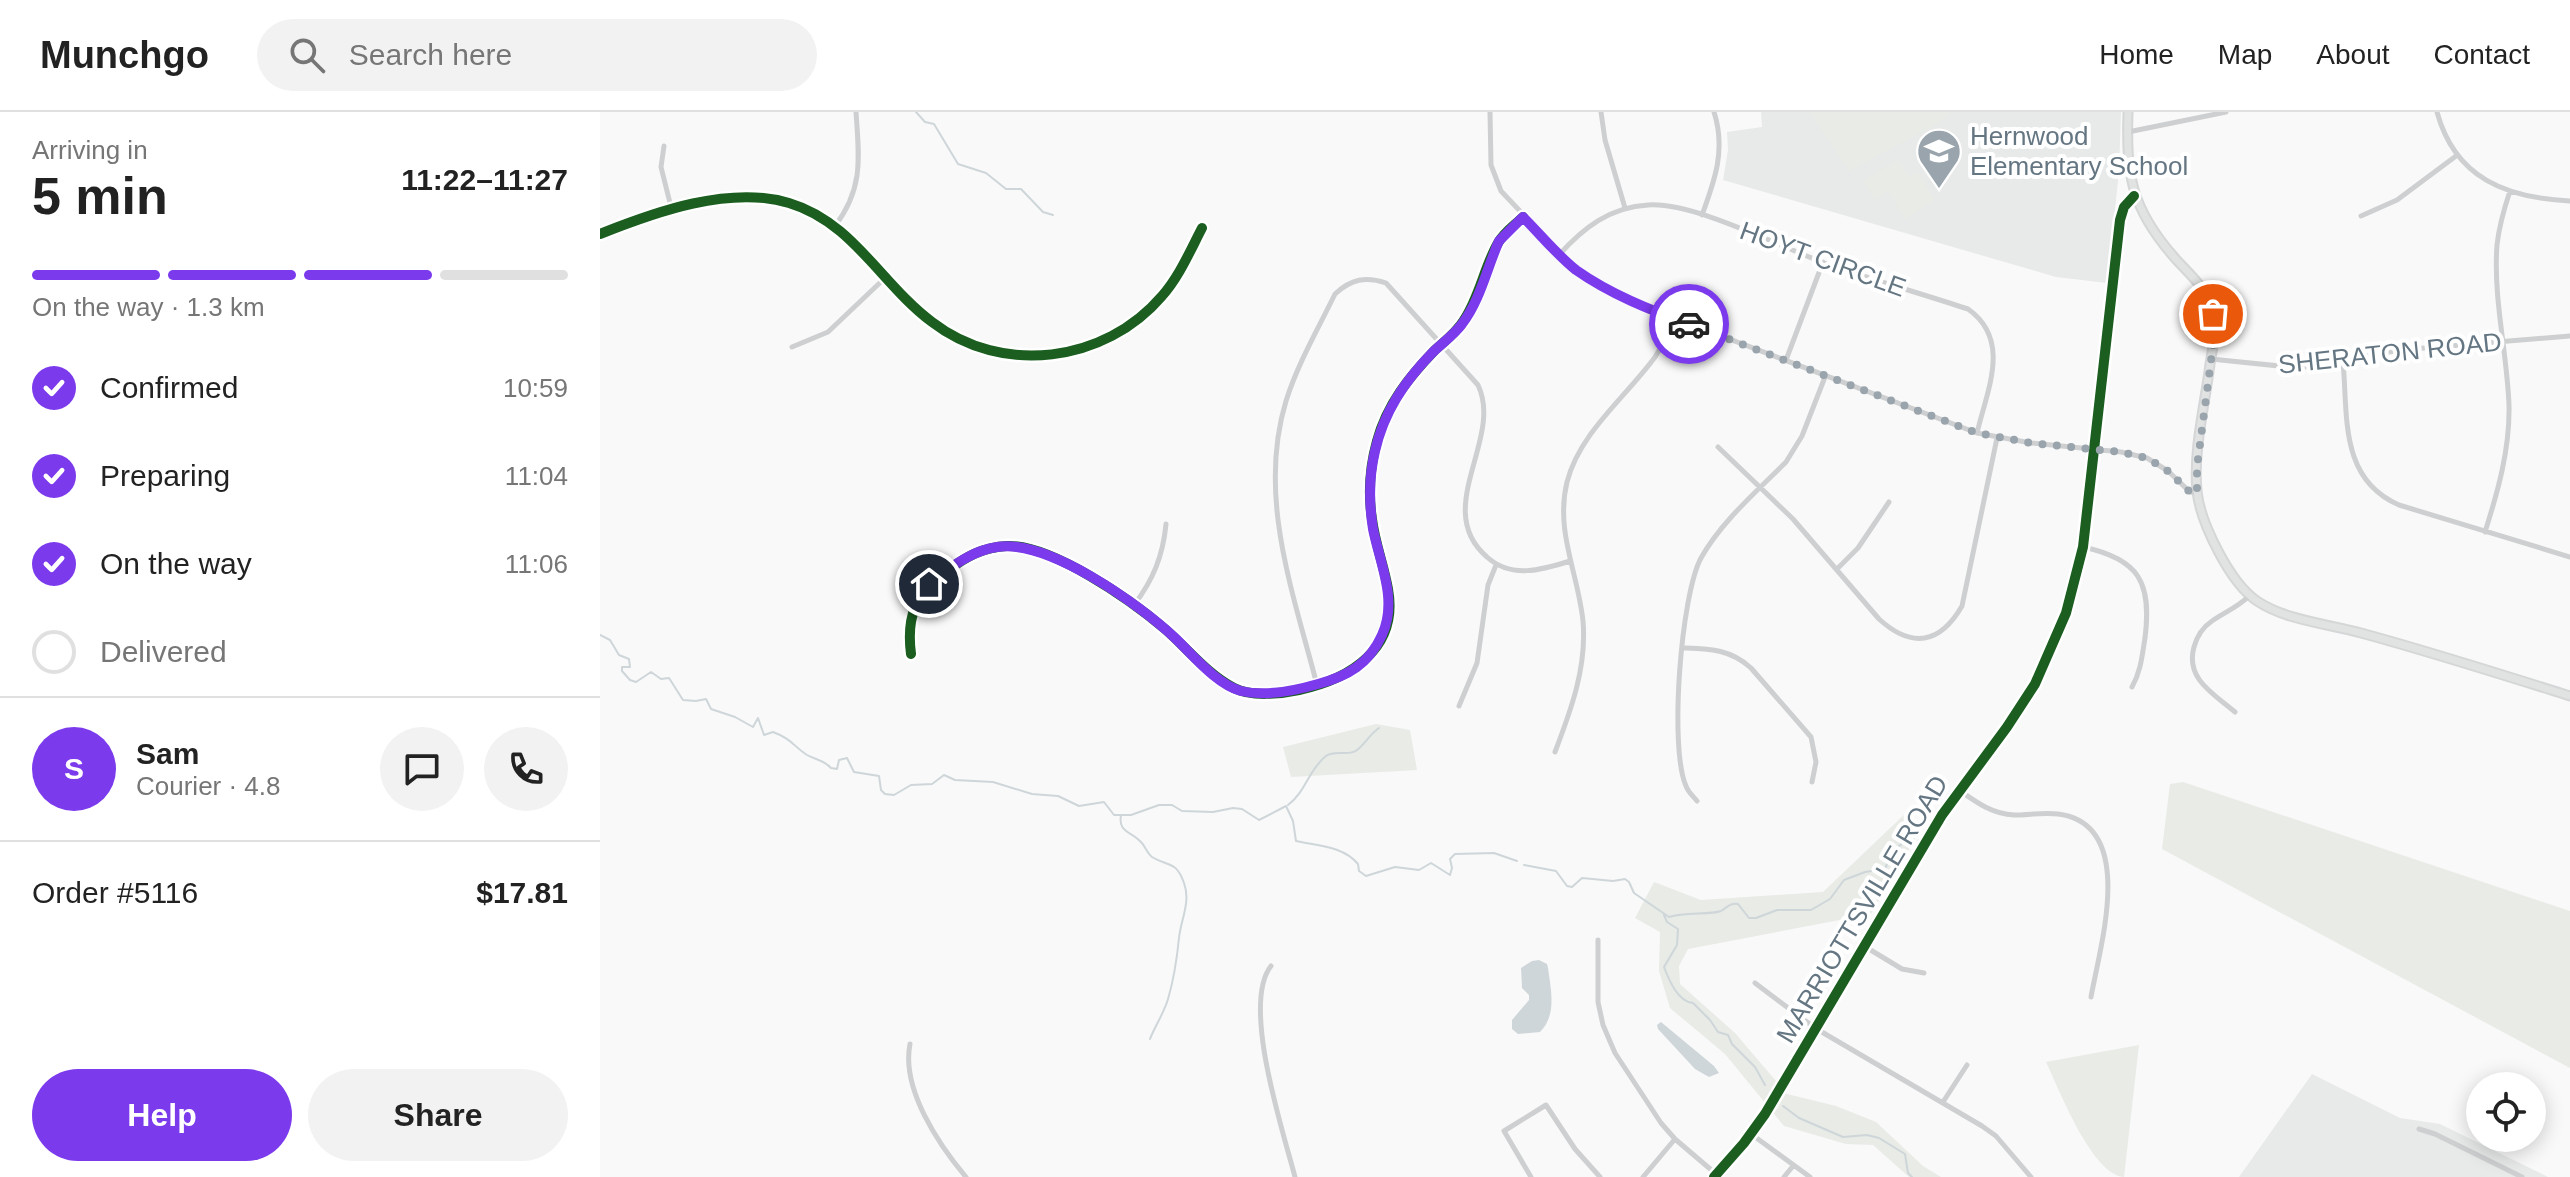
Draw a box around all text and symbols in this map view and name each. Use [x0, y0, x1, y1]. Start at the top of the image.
search box [257, 19, 817, 91]
icon: search [285, 33, 329, 77]
text: Munchgo [40, 34, 209, 76]
text: Search here [349, 38, 512, 71]
text: Home [2099, 39, 2174, 70]
text: Map [2218, 39, 2272, 70]
text: About [2316, 39, 2390, 70]
text: Contact [2434, 39, 2530, 70]
place label: Hernwood Elementary School [1970, 121, 2188, 181]
school or university icon: Hernwood Elementary School [1915, 127, 1963, 190]
text: Arriving in [32, 135, 148, 165]
text: 11:22–11:27 [401, 163, 568, 196]
text: 5 min [32, 167, 168, 225]
street label: HOYT CIRCLE [1736, 215, 1910, 303]
pin [2179, 280, 2247, 348]
courier [1649, 284, 1729, 364]
text: On the way · 1.3 km [32, 292, 265, 322]
icon: bag [2191, 292, 2235, 336]
icon: car [1667, 302, 1711, 346]
street label: SHERATON ROAD [2277, 326, 2503, 380]
icon: check [32, 366, 76, 410]
text: Confirmed [100, 371, 238, 404]
text: 10:59 [503, 373, 568, 403]
icon: check [32, 454, 76, 498]
text: Preparing [100, 459, 230, 492]
text: 11:04 [505, 461, 568, 491]
icon: check [32, 542, 76, 586]
text: On the way [100, 547, 252, 580]
text: 11:06 [505, 549, 568, 579]
pin [895, 550, 963, 618]
icon: home [907, 562, 951, 606]
text: Delivered [100, 635, 227, 668]
button: chat [380, 727, 464, 811]
button: phone [484, 727, 568, 811]
text: Sam [136, 737, 199, 770]
text: S [64, 752, 84, 785]
street label: MARRIOTTSVILLE ROAD [1770, 770, 1954, 1048]
text: Courier · 4.8 [136, 771, 281, 801]
text: Order #5116 [32, 876, 198, 909]
text: $17.81 [476, 876, 568, 909]
button: Help [32, 1069, 292, 1161]
button: Share [308, 1069, 568, 1161]
map controls [2466, 1072, 2546, 1152]
button: locate [2466, 1072, 2546, 1152]

